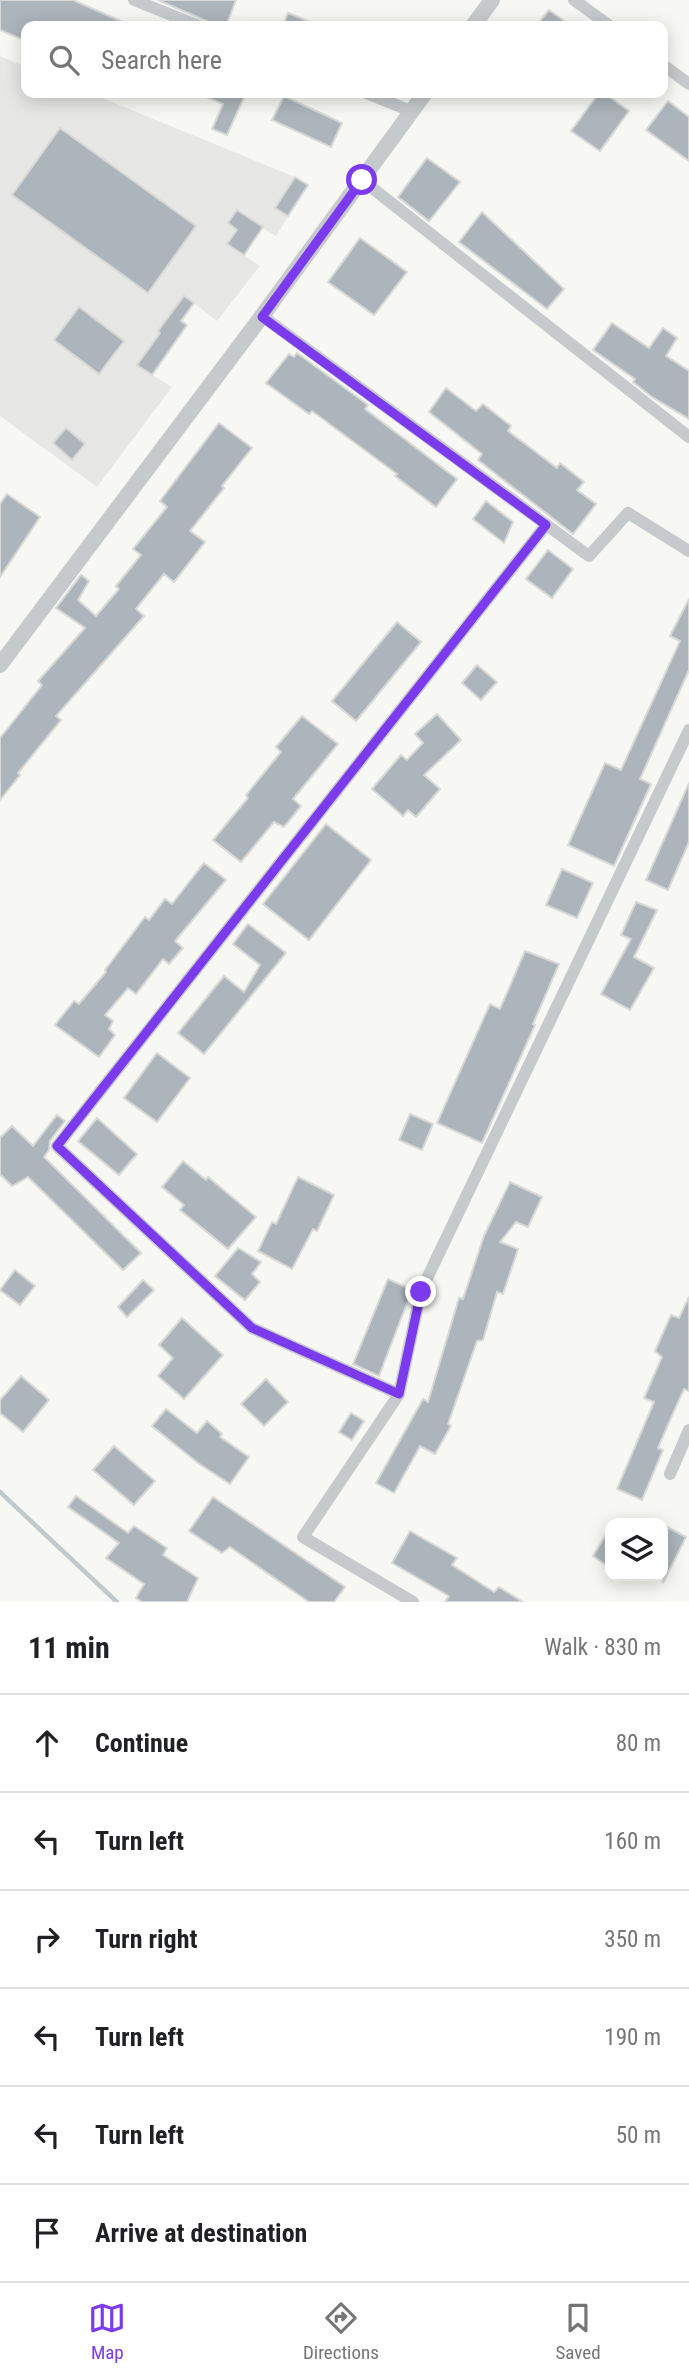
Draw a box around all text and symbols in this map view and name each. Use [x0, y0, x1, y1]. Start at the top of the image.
search box [21, 21, 668, 98]
icon: search [45, 41, 83, 79]
text: Search here [101, 45, 222, 75]
route start [346, 164, 377, 195]
route end [405, 1276, 436, 1307]
map controls [605, 1518, 668, 1581]
button: layers [605, 1518, 668, 1581]
text: 11 min [28, 1630, 110, 1665]
text: Walk · 830 m [544, 1634, 661, 1661]
icon: ahead [28, 1724, 66, 1762]
text: Continue [95, 1728, 188, 1758]
text: 80 m [616, 1730, 661, 1757]
icon: left [28, 1822, 66, 1860]
text: Turn left [95, 1826, 184, 1856]
text: 160 m [604, 1828, 661, 1855]
icon: right [28, 1920, 66, 1958]
text: Turn right [95, 1924, 197, 1954]
text: 350 m [604, 1926, 661, 1953]
icon: left [28, 2018, 66, 2056]
text: Turn left [95, 2022, 184, 2052]
text: 190 m [604, 2024, 661, 2051]
icon: left [28, 2116, 66, 2154]
text: Turn left [95, 2120, 184, 2150]
text: 50 m [616, 2122, 661, 2149]
icon: arrive [28, 2214, 66, 2252]
text: Arrive at destination [95, 2218, 307, 2248]
tab: Map [88, 2299, 126, 2364]
tab: Directions [303, 2299, 379, 2364]
tab: Saved [555, 2299, 601, 2364]

